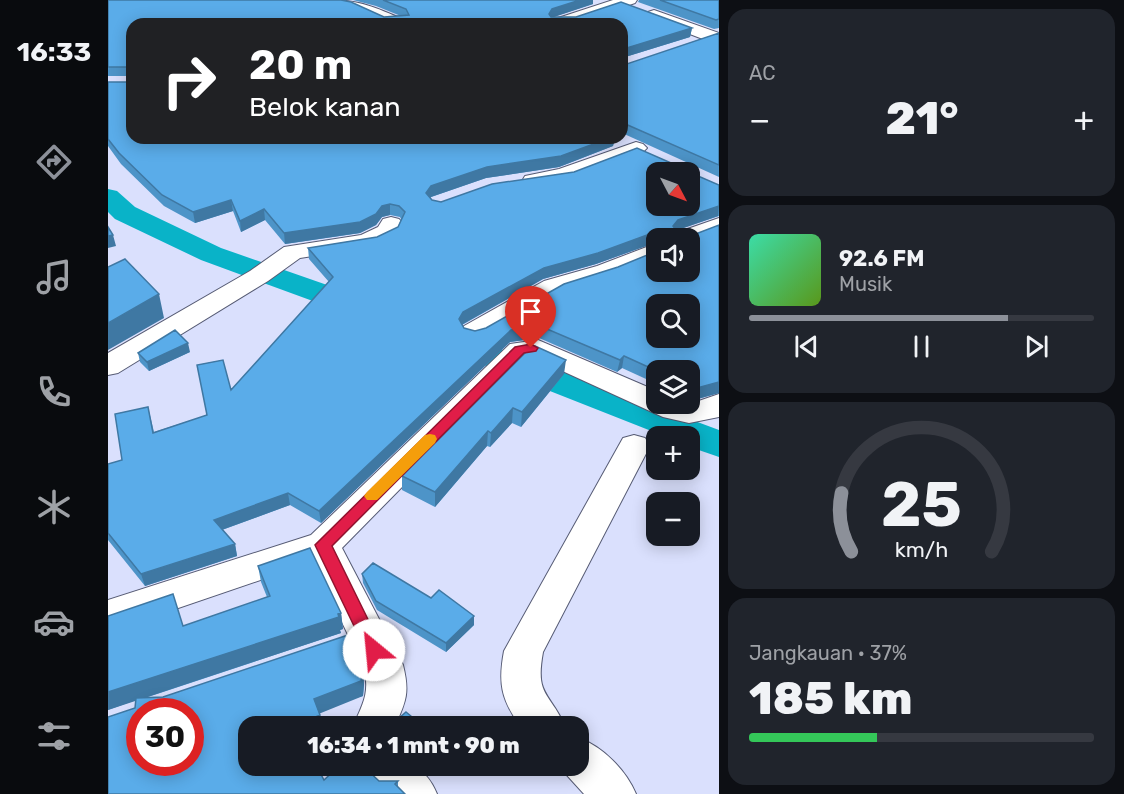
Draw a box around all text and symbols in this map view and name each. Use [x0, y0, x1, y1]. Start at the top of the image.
text: 16:33 [17, 36, 91, 68]
text: 20 m [249, 40, 352, 90]
icon: right [150, 42, 228, 120]
text: AC [749, 61, 775, 85]
text: Belok kanan [249, 91, 401, 123]
text: 21° [885, 92, 958, 145]
text: − [749, 100, 770, 139]
text: + [1073, 100, 1094, 139]
icon: directions [33, 141, 75, 183]
north arrow [646, 162, 700, 216]
map controls [646, 162, 700, 546]
button: sound [646, 228, 700, 282]
text: 92.6 FM [839, 245, 924, 272]
icon: music [33, 256, 75, 298]
text: Musik [839, 272, 892, 296]
pin [505, 286, 556, 348]
button: search [646, 294, 700, 348]
icon: arrive [514, 295, 547, 328]
icon: previous [790, 330, 823, 363]
icon: pause [905, 330, 938, 363]
icon: next [1020, 330, 1053, 363]
button: layers [646, 360, 700, 414]
icon: phone [33, 371, 75, 413]
button: + [646, 426, 700, 480]
text: 25 [881, 468, 962, 542]
icon: climate [33, 486, 75, 528]
button: − [646, 492, 700, 546]
text: km/h [895, 538, 948, 563]
icon: car [33, 601, 75, 643]
position arrow [342, 618, 406, 682]
text: Jangkauan · 37% [749, 641, 907, 665]
text: 185 km [749, 672, 912, 725]
speed limit sign: 30 [126, 698, 204, 776]
icon: filters [33, 715, 75, 757]
text: 16:34 · 1 mnt · 90 m [307, 732, 520, 759]

